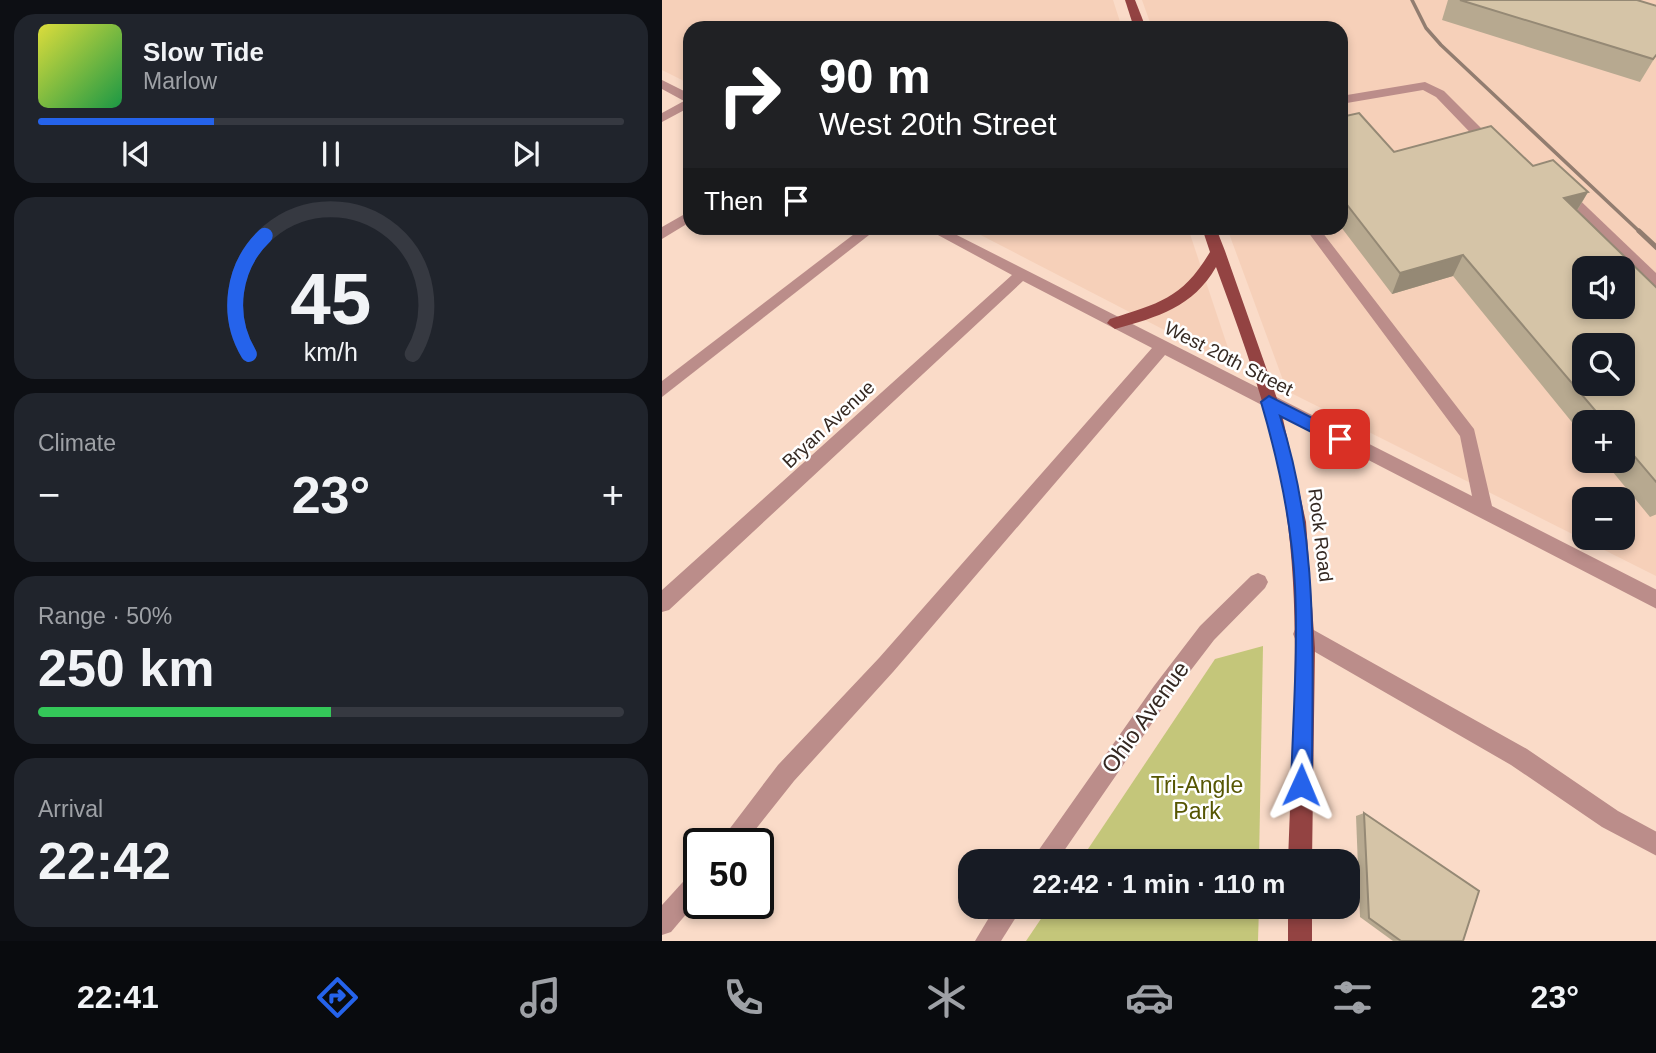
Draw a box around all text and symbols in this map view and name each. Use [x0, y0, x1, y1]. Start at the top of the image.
text: Slow Tide [143, 37, 264, 67]
icon: right [704, 49, 795, 140]
text: 90 m [819, 49, 931, 103]
text: Marlow [143, 68, 217, 94]
text: West 20th Street [819, 106, 1057, 142]
icon: previous [117, 135, 155, 173]
icon: pause [312, 135, 350, 173]
icon: next [507, 135, 545, 173]
icon: arrive [777, 182, 815, 220]
text: Then [704, 186, 763, 216]
map controls [1572, 256, 1635, 550]
button: sound [1572, 256, 1635, 319]
text: 45 [291, 258, 371, 339]
street label: West 20th Street [1161, 317, 1297, 400]
button: search [1572, 333, 1635, 396]
text: km/h [304, 338, 358, 366]
street label: Bryan Avenue [778, 376, 879, 472]
pin [1310, 409, 1370, 469]
button: + [1572, 410, 1635, 473]
icon: arrive [1321, 420, 1359, 458]
text: Climate [38, 430, 116, 456]
text: 23° [292, 466, 370, 524]
text: − [38, 474, 60, 516]
text: + [602, 474, 624, 516]
street label: Rock Road [1304, 487, 1337, 583]
button: − [1572, 487, 1635, 550]
text: Range · 50% [38, 603, 172, 629]
text: 250 km [38, 639, 214, 697]
street label: Ohio Avenue [1096, 656, 1194, 778]
position arrow [1264, 748, 1338, 822]
park label: Tri-Angle Park [1151, 772, 1243, 824]
text: Arrival [38, 796, 103, 822]
speed limit sign: 50 [683, 828, 774, 919]
text: 22:42 [38, 832, 171, 890]
text: 22:42 · 1 min · 110 m [1033, 869, 1285, 899]
icon: directions [313, 973, 362, 1022]
icon: music [516, 973, 565, 1022]
icon: phone [719, 973, 768, 1022]
icon: climate [922, 973, 971, 1022]
icon: car [1125, 973, 1174, 1022]
icon: filters [1328, 973, 1377, 1022]
text: 22:41 [77, 979, 159, 1015]
text: 23° [1531, 979, 1579, 1015]

